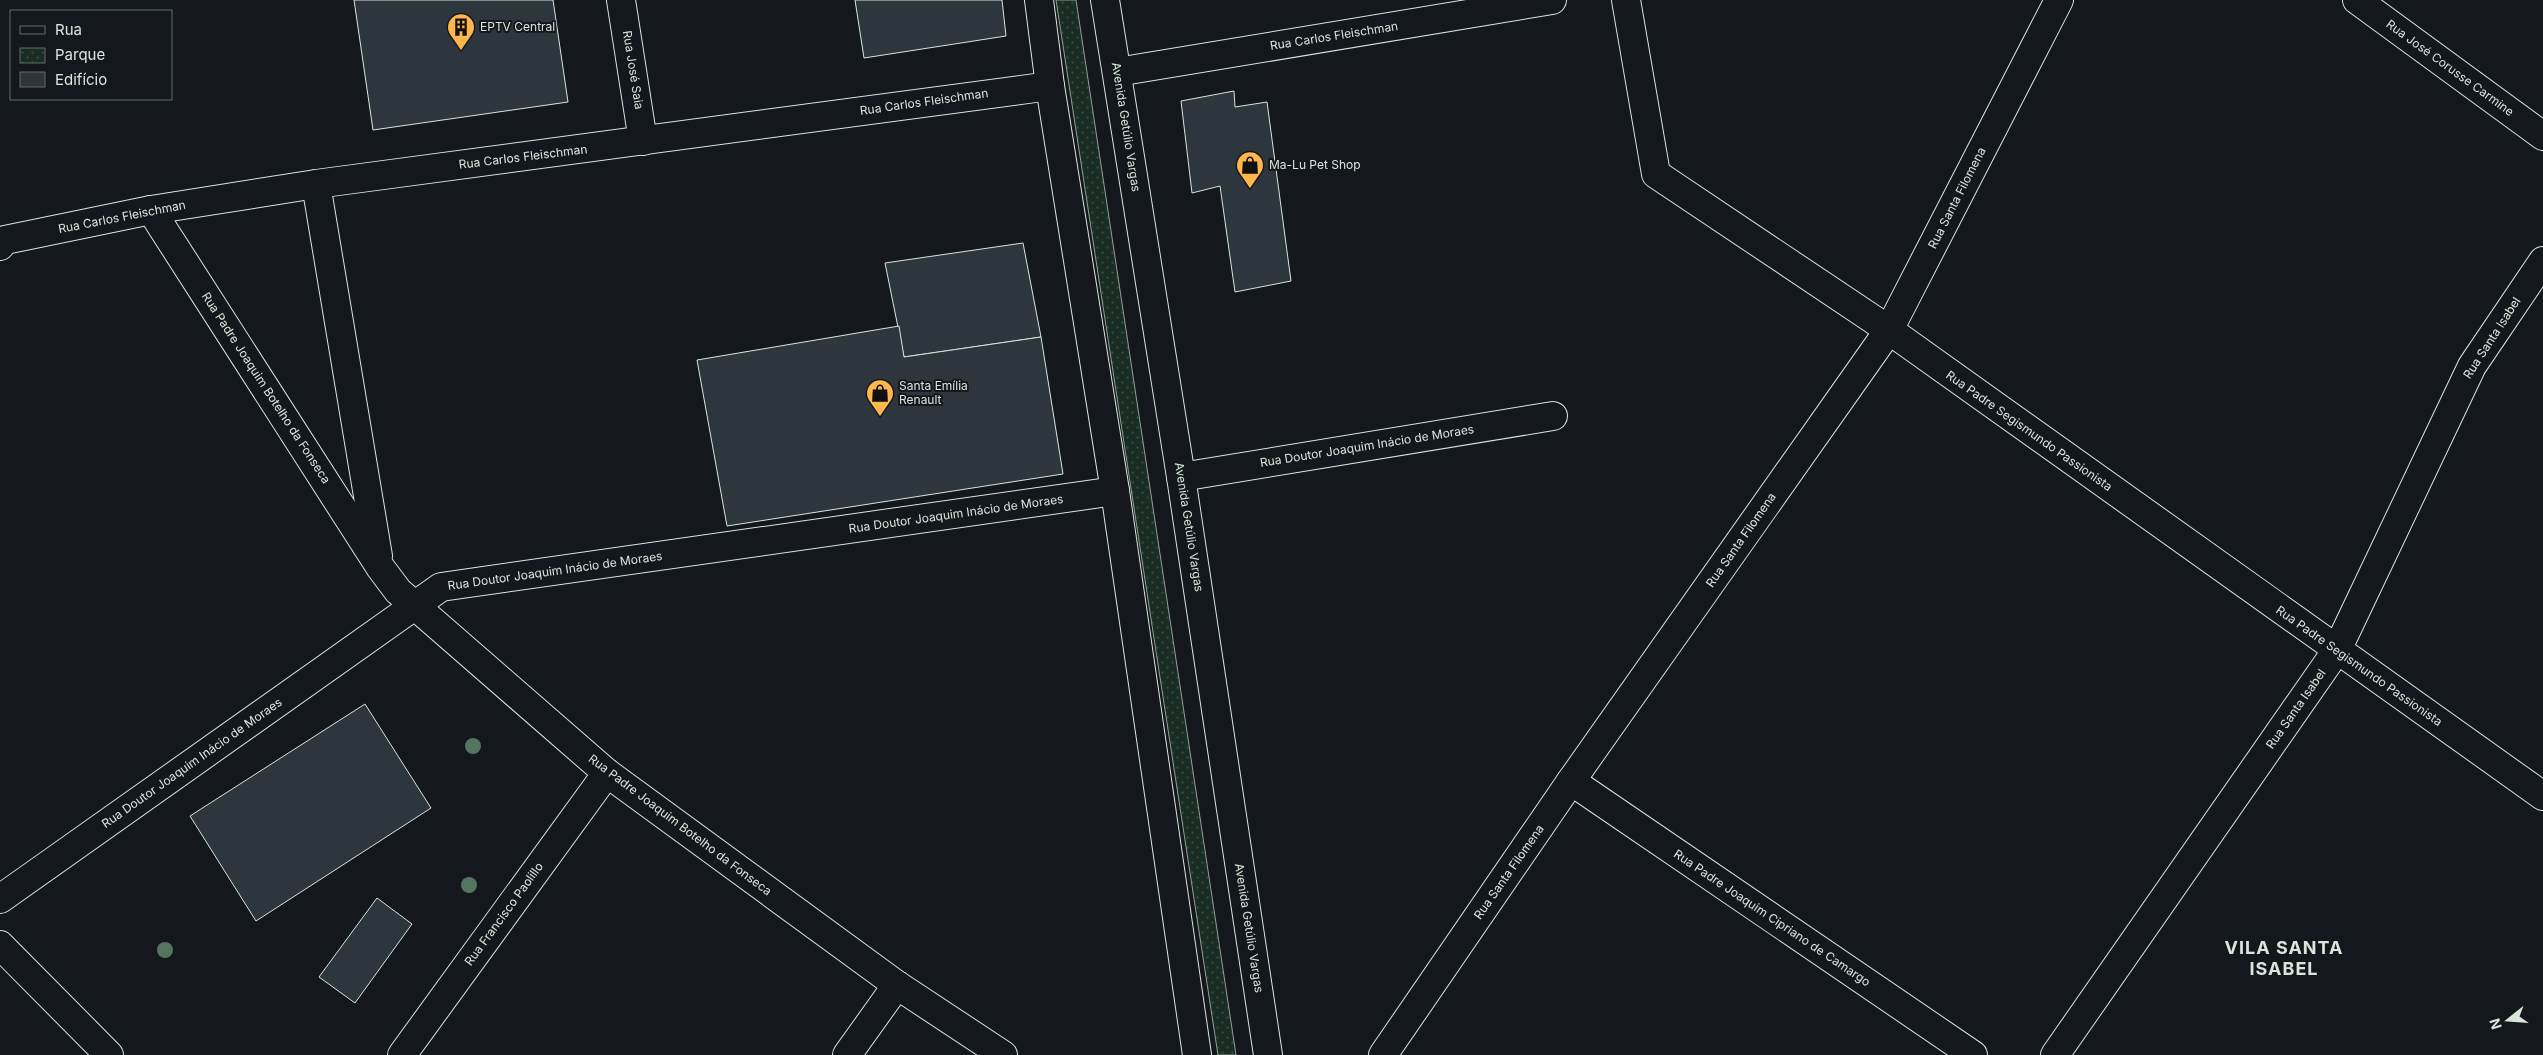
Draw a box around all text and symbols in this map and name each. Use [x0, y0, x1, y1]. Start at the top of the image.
legend [10, 10, 172, 100]
building icon: EPTV Central [446, 12, 476, 51]
street label: Rua José Corusse Carmine [2384, 16, 2517, 119]
street label: Rua Carlos Fleischman [1269, 18, 1399, 53]
place label: EPTV Central [480, 19, 555, 34]
text: Rua [55, 20, 82, 39]
street label: Rua José Saia [620, 29, 647, 110]
text: Parque [55, 45, 105, 64]
street label: Avenida Getúlio Vargas [1109, 61, 1144, 193]
text: Edifício [55, 70, 107, 89]
street label: Rua Carlos Fleischman [859, 85, 989, 118]
street label: Rua Carlos Fleischman [458, 141, 588, 172]
street label: Rua Santa Filomena [1924, 144, 1989, 251]
shop icon: Ma-Lu Pet Shop [1235, 150, 1265, 189]
place label: Ma-Lu Pet Shop [1269, 157, 1361, 172]
street label: Rua Carlos Fleischman [57, 197, 187, 236]
street label: Rua Padre Joaquim Botelho da Fonseca [199, 289, 334, 486]
street label: Rua Santa Isabel [2460, 294, 2523, 381]
street label: Rua Padre Segismundo Passionista [1943, 367, 2115, 494]
shop icon: Santa Emília Renault [865, 378, 895, 417]
place label: Santa Emília Renault [899, 378, 968, 407]
street label: Rua Doutor Joaquim Inácio de Moraes [1259, 421, 1475, 470]
street label: Avenida Getúlio Vargas [1172, 461, 1207, 593]
street label: Rua Santa Filomena [1702, 490, 1779, 590]
street label: Rua Doutor Joaquim Inácio de Moraes [848, 491, 1064, 536]
street label: Rua Doutor Joaquim Inácio de Moraes [447, 548, 663, 593]
street label: Rua Padre Segismundo Passionista [2273, 602, 2445, 729]
street label: Rua Santa Isabel [2262, 666, 2329, 752]
street label: Rua Doutor Joaquim Inácio de Moraes [99, 694, 285, 831]
street label: Rua Padre Joaquim Botelho da Fonseca [586, 751, 775, 898]
street label: Rua Santa Filomena [1470, 822, 1547, 922]
street label: Rua Padre Joaquim Cipriano de Camargo [1671, 846, 1873, 989]
street label: Rua Francisco Paolillo [461, 859, 546, 968]
street label: Avenida Getúlio Vargas [1232, 862, 1267, 994]
district label: VILA SANTA ISABEL [2225, 937, 2343, 979]
north arrow [2483, 995, 2533, 1045]
text: N [2485, 1016, 2505, 1032]

